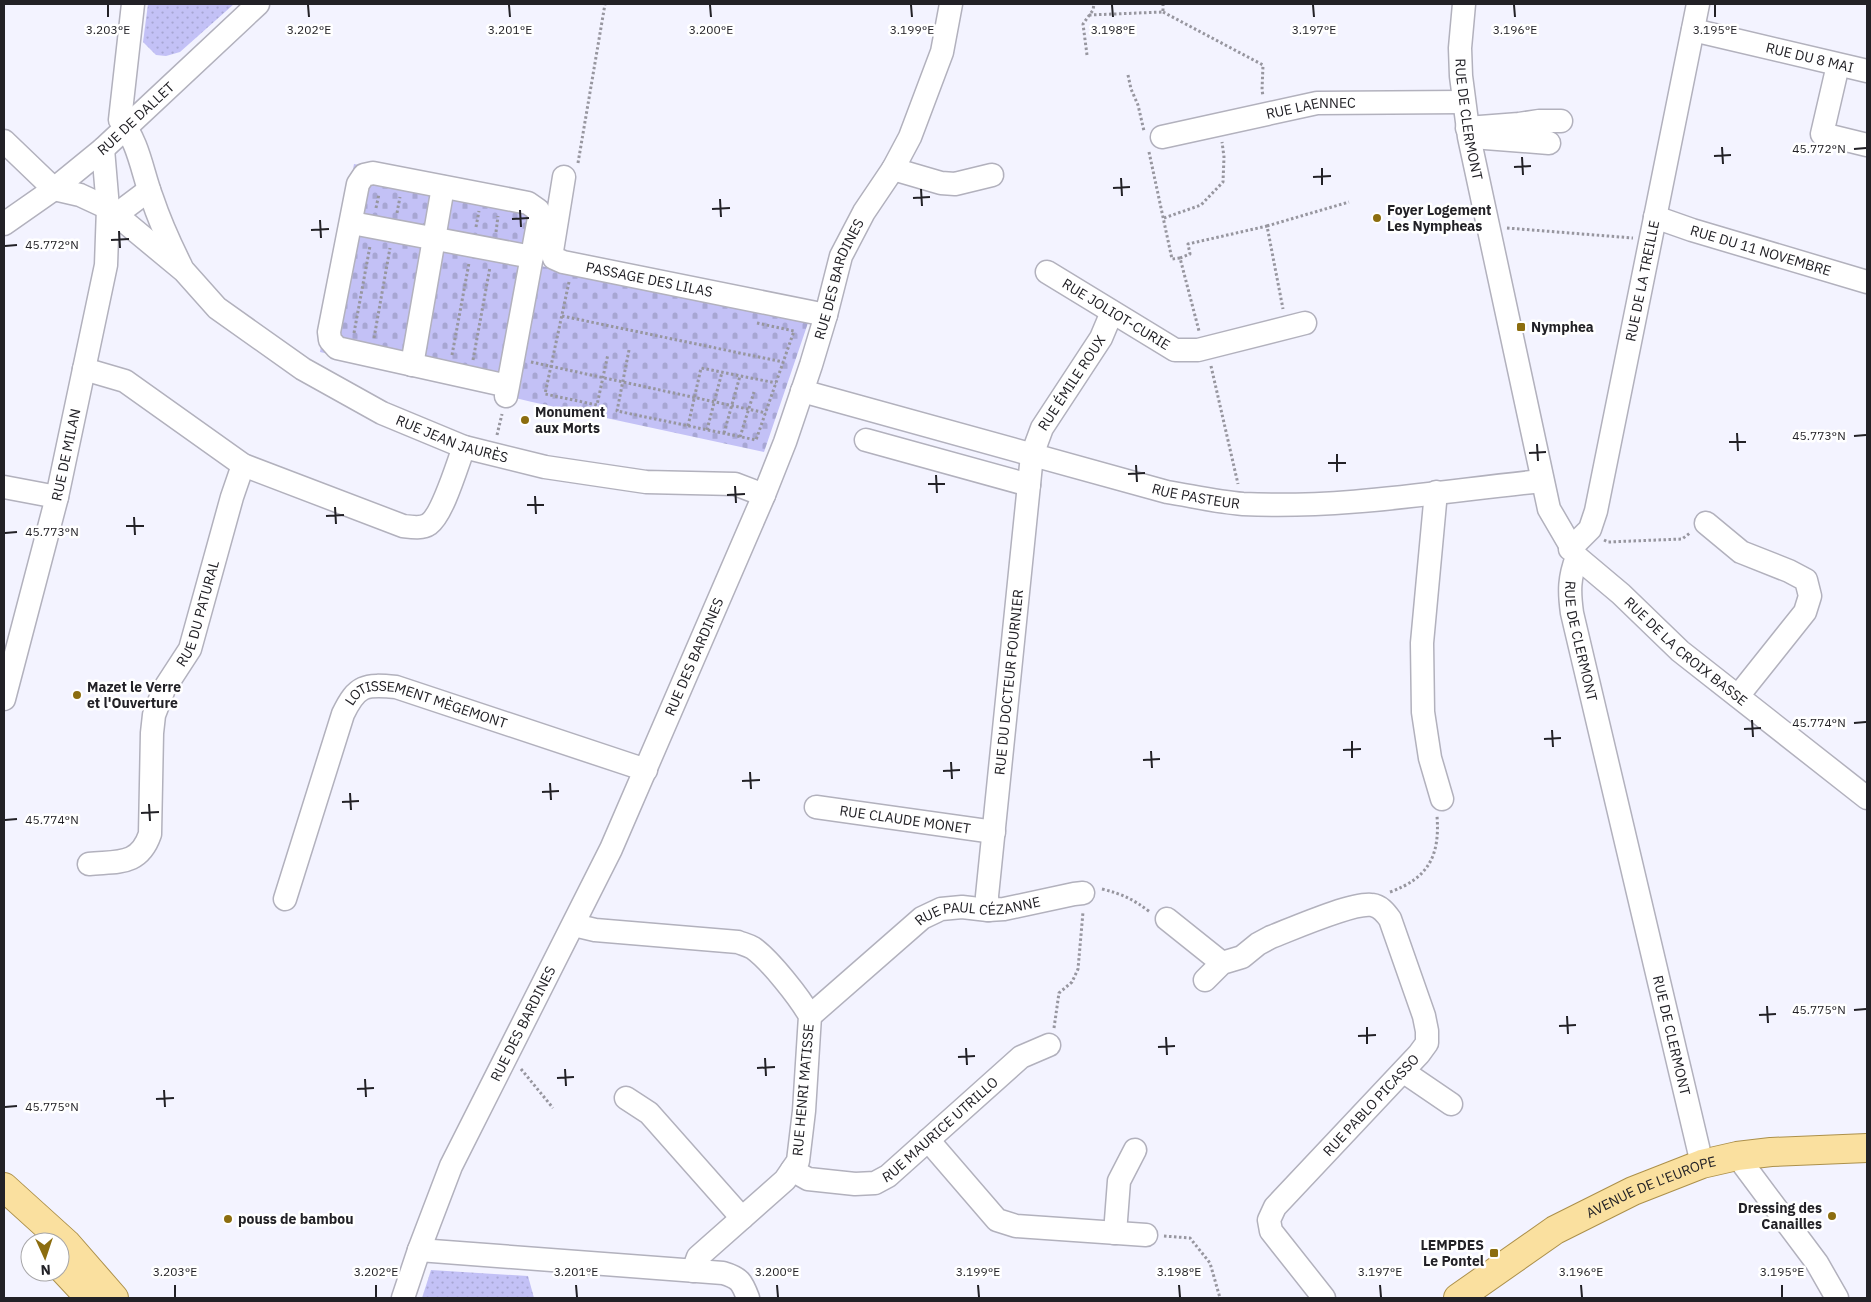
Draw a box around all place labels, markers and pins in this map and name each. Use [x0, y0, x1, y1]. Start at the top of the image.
place label: Foyer Logement Les Nympheas [1387, 201, 1491, 235]
marker: Foyer Logement Les Nympheas [1371, 212, 1383, 224]
place label: Nymphea [1531, 318, 1594, 336]
marker: Nymphea [1515, 321, 1527, 333]
place label: Monument aux Morts [535, 403, 605, 437]
marker: Monument aux Morts [519, 414, 531, 426]
place label: Mazet le Verre et l'Ouverture [87, 678, 181, 712]
marker: Mazet le Verre et l'Ouverture [71, 689, 83, 701]
place label: Dressing des Canailles [1738, 1199, 1822, 1233]
place label: pouss de bambou [238, 1210, 354, 1228]
marker: Dressing des Canailles [1826, 1210, 1838, 1222]
marker: pouss de bambou [222, 1213, 234, 1225]
place label: LEMPDES Le Pontel [1420, 1236, 1484, 1270]
marker: LEMPDES Le Pontel [1488, 1247, 1500, 1259]

